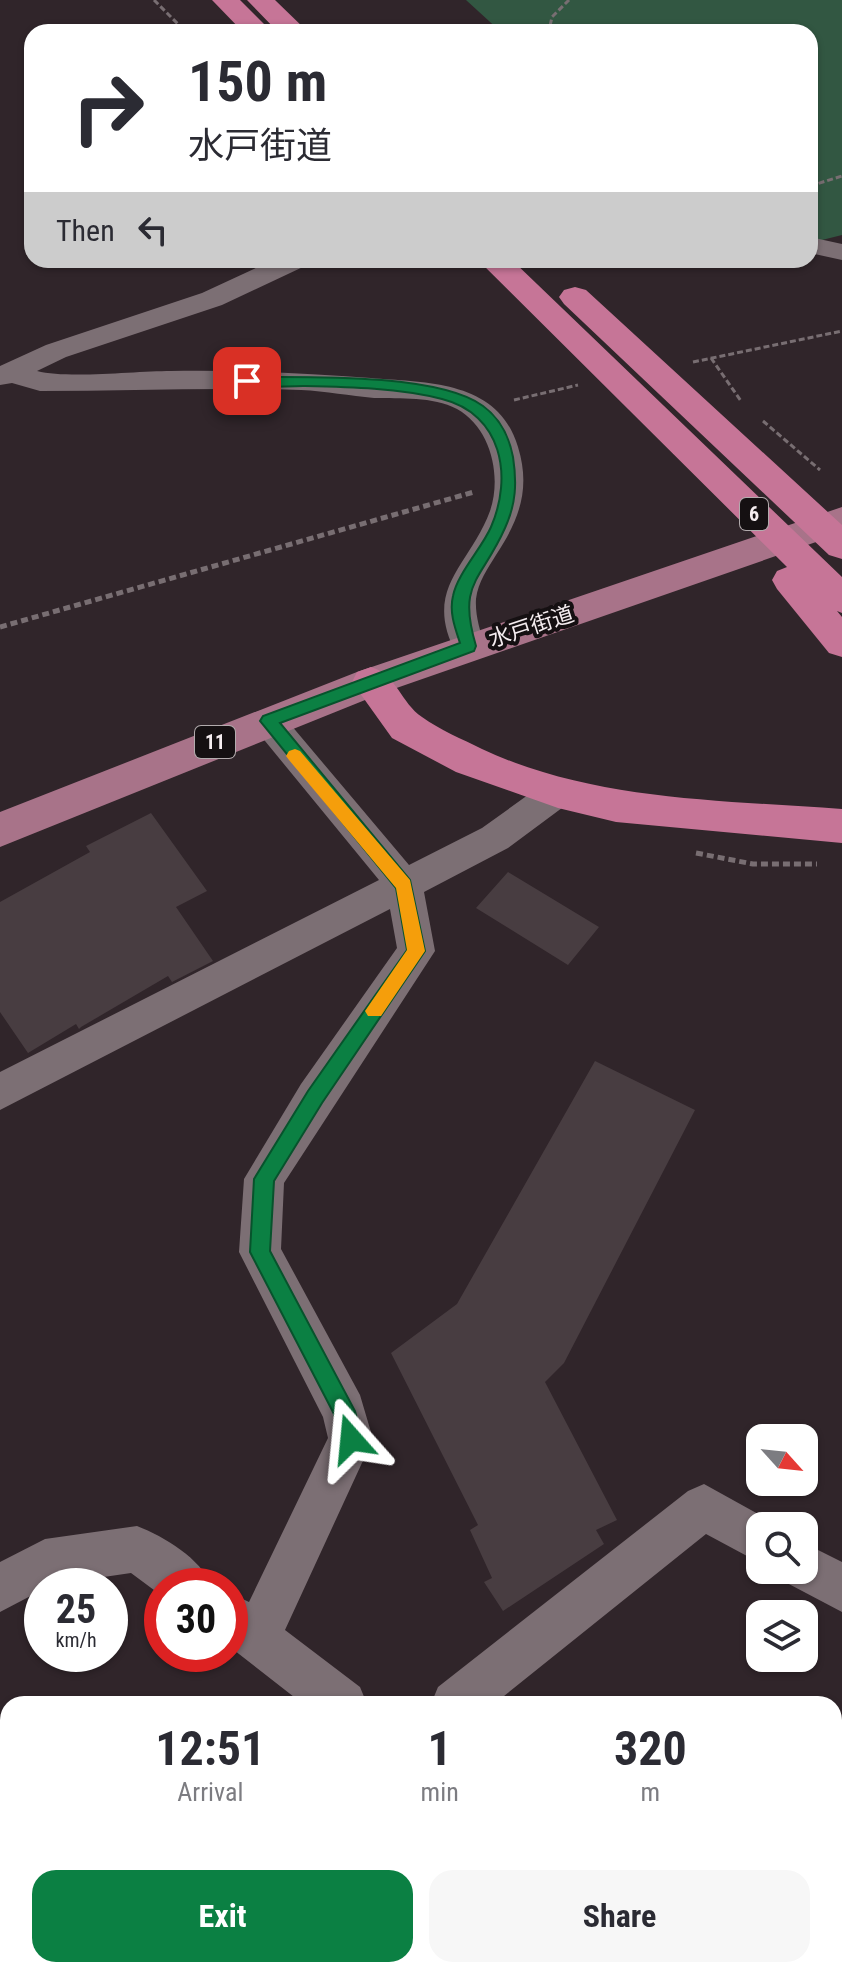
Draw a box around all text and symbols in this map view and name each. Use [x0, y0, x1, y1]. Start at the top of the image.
text: 150 m [188, 49, 327, 115]
icon: right [56, 56, 160, 160]
text: 水戸街道 [188, 125, 332, 167]
icon: left [131, 208, 175, 252]
text: Then [56, 213, 115, 248]
pin [213, 347, 281, 415]
icon: arrive [225, 359, 269, 403]
road number: 6 [740, 498, 768, 530]
street label: 水戸街道 [485, 601, 577, 652]
road number: 11 [195, 726, 235, 758]
position arrow [309, 1397, 393, 1481]
north arrow [746, 1424, 818, 1496]
map controls [746, 1424, 818, 1672]
button: search [746, 1512, 818, 1584]
speed limit sign: 30 [144, 1568, 248, 1672]
text: 25 [56, 1586, 96, 1633]
button: layers [746, 1600, 818, 1672]
text: km/h [55, 1628, 97, 1652]
text: 12:51 [155, 1720, 265, 1777]
text: 1 [428, 1720, 452, 1777]
text: 320 [614, 1720, 687, 1777]
text: Arrival [177, 1777, 243, 1807]
text: min [421, 1777, 459, 1807]
text: m [641, 1777, 660, 1807]
button: Exit [32, 1870, 413, 1962]
button: Share [429, 1870, 810, 1962]

